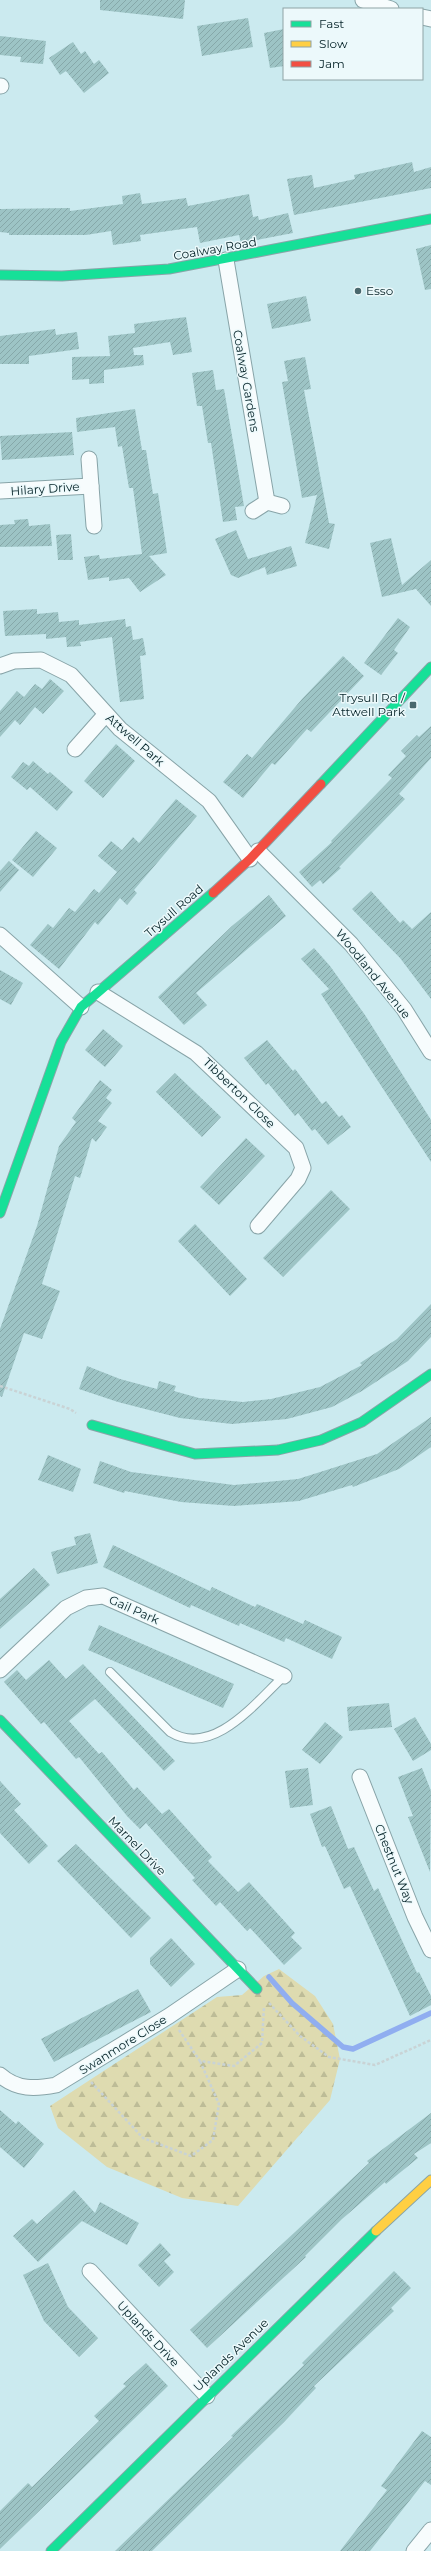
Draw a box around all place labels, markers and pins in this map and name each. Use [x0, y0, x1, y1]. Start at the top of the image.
place label: Esso [366, 283, 393, 298]
marker: Esso [353, 286, 363, 296]
place label: Trysull Rd / Attwell Park [332, 690, 406, 719]
marker: Trysull Rd / Attwell Park [408, 700, 418, 710]

